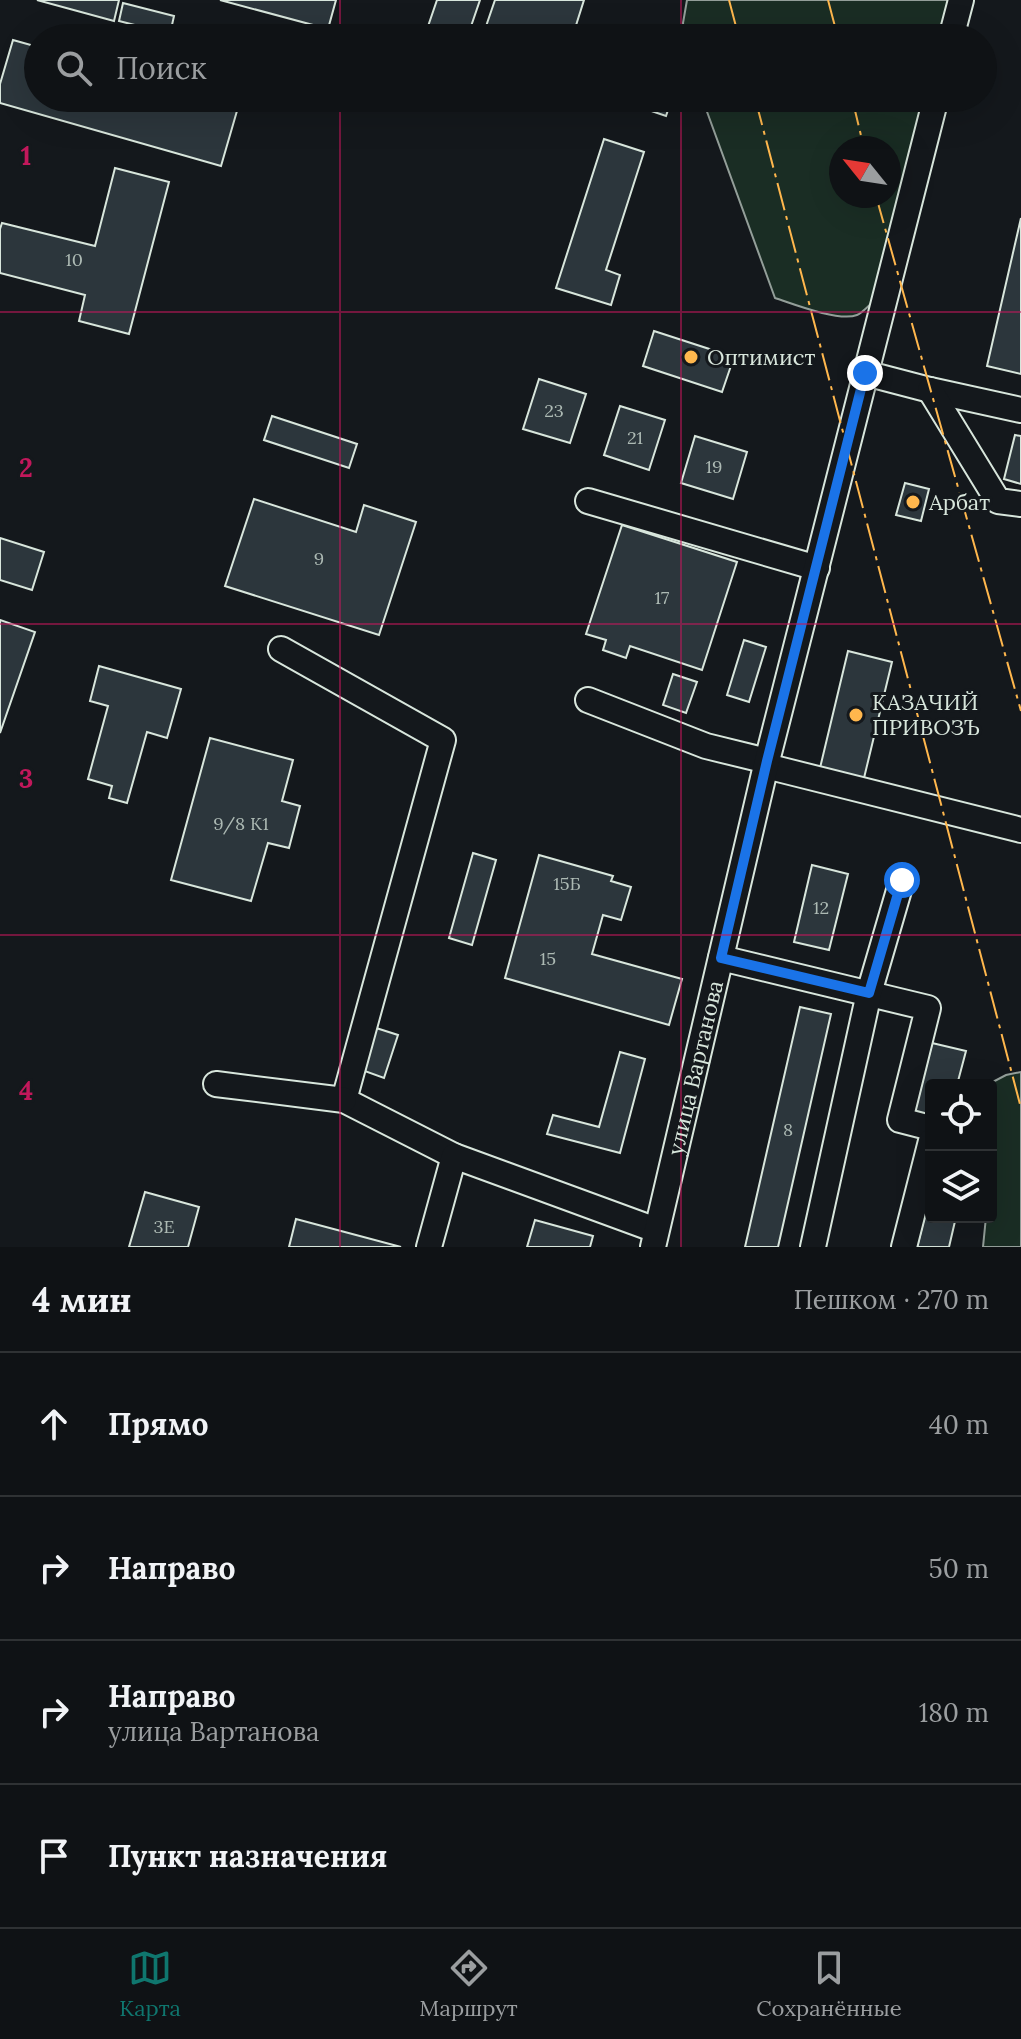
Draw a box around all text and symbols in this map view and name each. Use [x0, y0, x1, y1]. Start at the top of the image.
search box [24, 24, 997, 112]
icon: search [52, 46, 96, 90]
text: Поиск [116, 49, 207, 87]
north arrow [829, 136, 901, 208]
text: 1 [21, 139, 31, 172]
house number: 10 [65, 248, 83, 271]
place label: Оптимист [707, 343, 815, 371]
marker: Оптимист [682, 348, 700, 366]
route end [847, 355, 883, 391]
house number: 23 [544, 399, 564, 422]
house number: 21 [627, 426, 643, 449]
text: 2 [19, 451, 33, 484]
house number: 19 [706, 455, 722, 478]
place label: Арбат [928, 488, 990, 516]
marker: Арбат [904, 493, 922, 511]
house number: 9 [314, 547, 324, 570]
house number: 17 [655, 586, 669, 609]
place label: КАЗАЧИЙ ПРИВОЗЪ [872, 688, 980, 741]
marker: КАЗАЧИЙ ПРИВОЗЪ [847, 706, 865, 724]
text: 3 [19, 762, 33, 795]
house number: 9/8 К1 [213, 812, 269, 835]
route start [884, 862, 920, 898]
house number: 15Б [553, 872, 581, 895]
house number: 12 [813, 896, 829, 919]
house number: 15 [540, 947, 556, 970]
street label: улица Вартанова [661, 978, 729, 1158]
text: 4 [19, 1074, 33, 1107]
map controls [925, 1079, 997, 1223]
button: locate [925, 1079, 997, 1151]
house number: 8 [783, 1118, 793, 1141]
button: layers [925, 1151, 997, 1223]
house number: 3Е [153, 1215, 175, 1238]
text: 4 мин [32, 1278, 132, 1321]
text: Пешком · 270 m [794, 1283, 989, 1316]
icon: ahead [32, 1402, 76, 1446]
text: Прямо [108, 1405, 209, 1443]
text: 40 m [929, 1408, 989, 1441]
icon: right [32, 1546, 76, 1590]
text: Направо [108, 1549, 236, 1587]
text: 50 m [929, 1552, 989, 1585]
text: Направо [108, 1677, 236, 1715]
icon: right [32, 1690, 76, 1734]
text: 180 m [919, 1696, 989, 1729]
text: улица Вартанова [108, 1715, 319, 1748]
icon: arrive [32, 1834, 76, 1878]
text: Пункт назначения [108, 1837, 387, 1875]
tab: Карта [119, 1946, 181, 2022]
tab: Маршрут [419, 1946, 518, 2022]
tab: Сохранённые [756, 1946, 902, 2022]

